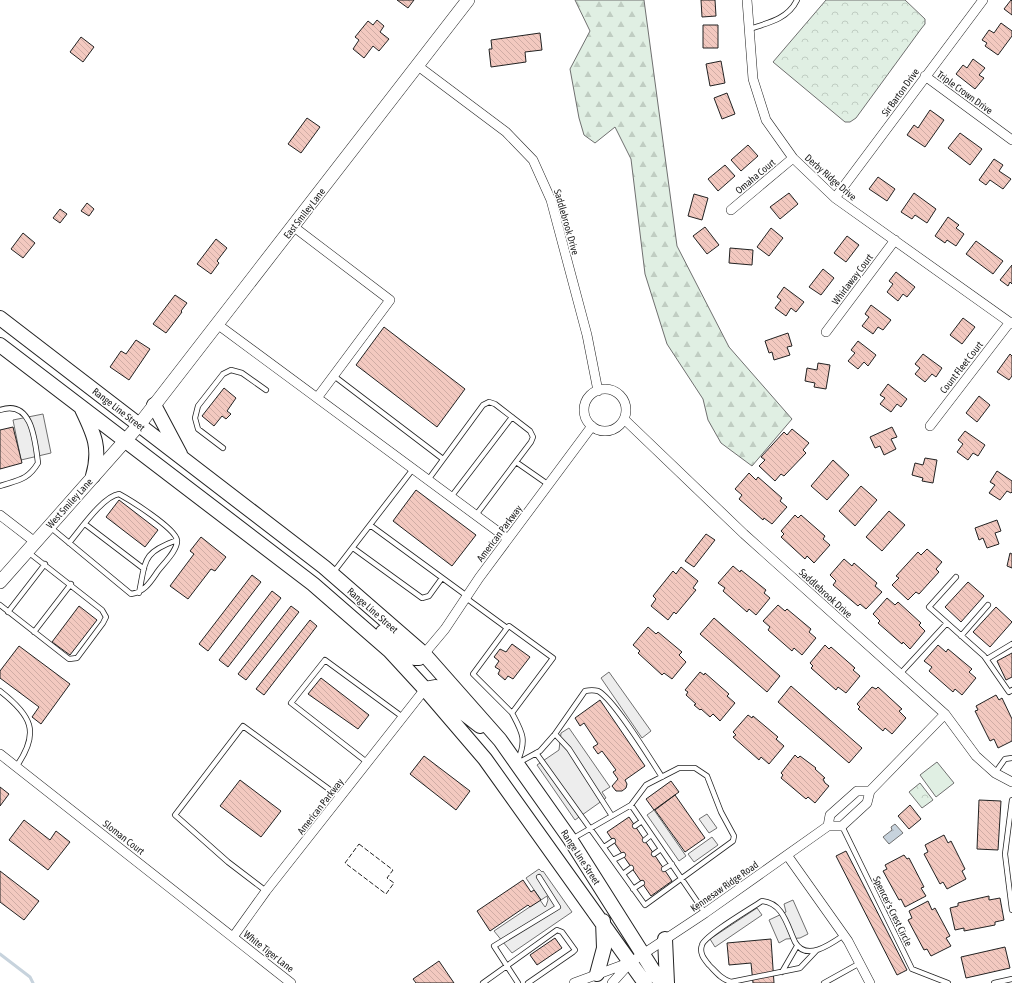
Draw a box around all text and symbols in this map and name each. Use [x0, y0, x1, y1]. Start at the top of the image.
street label: Sir Barton Drive [879, 66, 922, 118]
street label: Triple Crown Drive [935, 69, 995, 116]
street label: Derby Ridge Drive [803, 152, 859, 203]
street label: Omaha Court [733, 157, 777, 196]
street label: East Smiley Lane [281, 186, 328, 241]
street label: Saddlebrook Drive [552, 188, 581, 257]
street label: Whirlaway Court [830, 252, 875, 307]
street label: Count Fleet Court [938, 339, 985, 395]
street label: Range Line Street [90, 386, 147, 433]
street label: West Smiley Lane [44, 476, 95, 531]
street label: American Parkway [475, 503, 524, 564]
street label: Saddlebrook Drive [797, 567, 855, 620]
street label: Range Line Street [345, 585, 400, 635]
street label: American Parkway [295, 776, 346, 836]
street label: Sloman Court [101, 818, 147, 857]
street label: Range Line Street [559, 828, 603, 887]
street label: Kennesaw Ridge Road [688, 859, 760, 914]
street label: Spencer's Crest Circle [871, 874, 914, 948]
street label: White Tiger Lane [241, 928, 296, 975]

